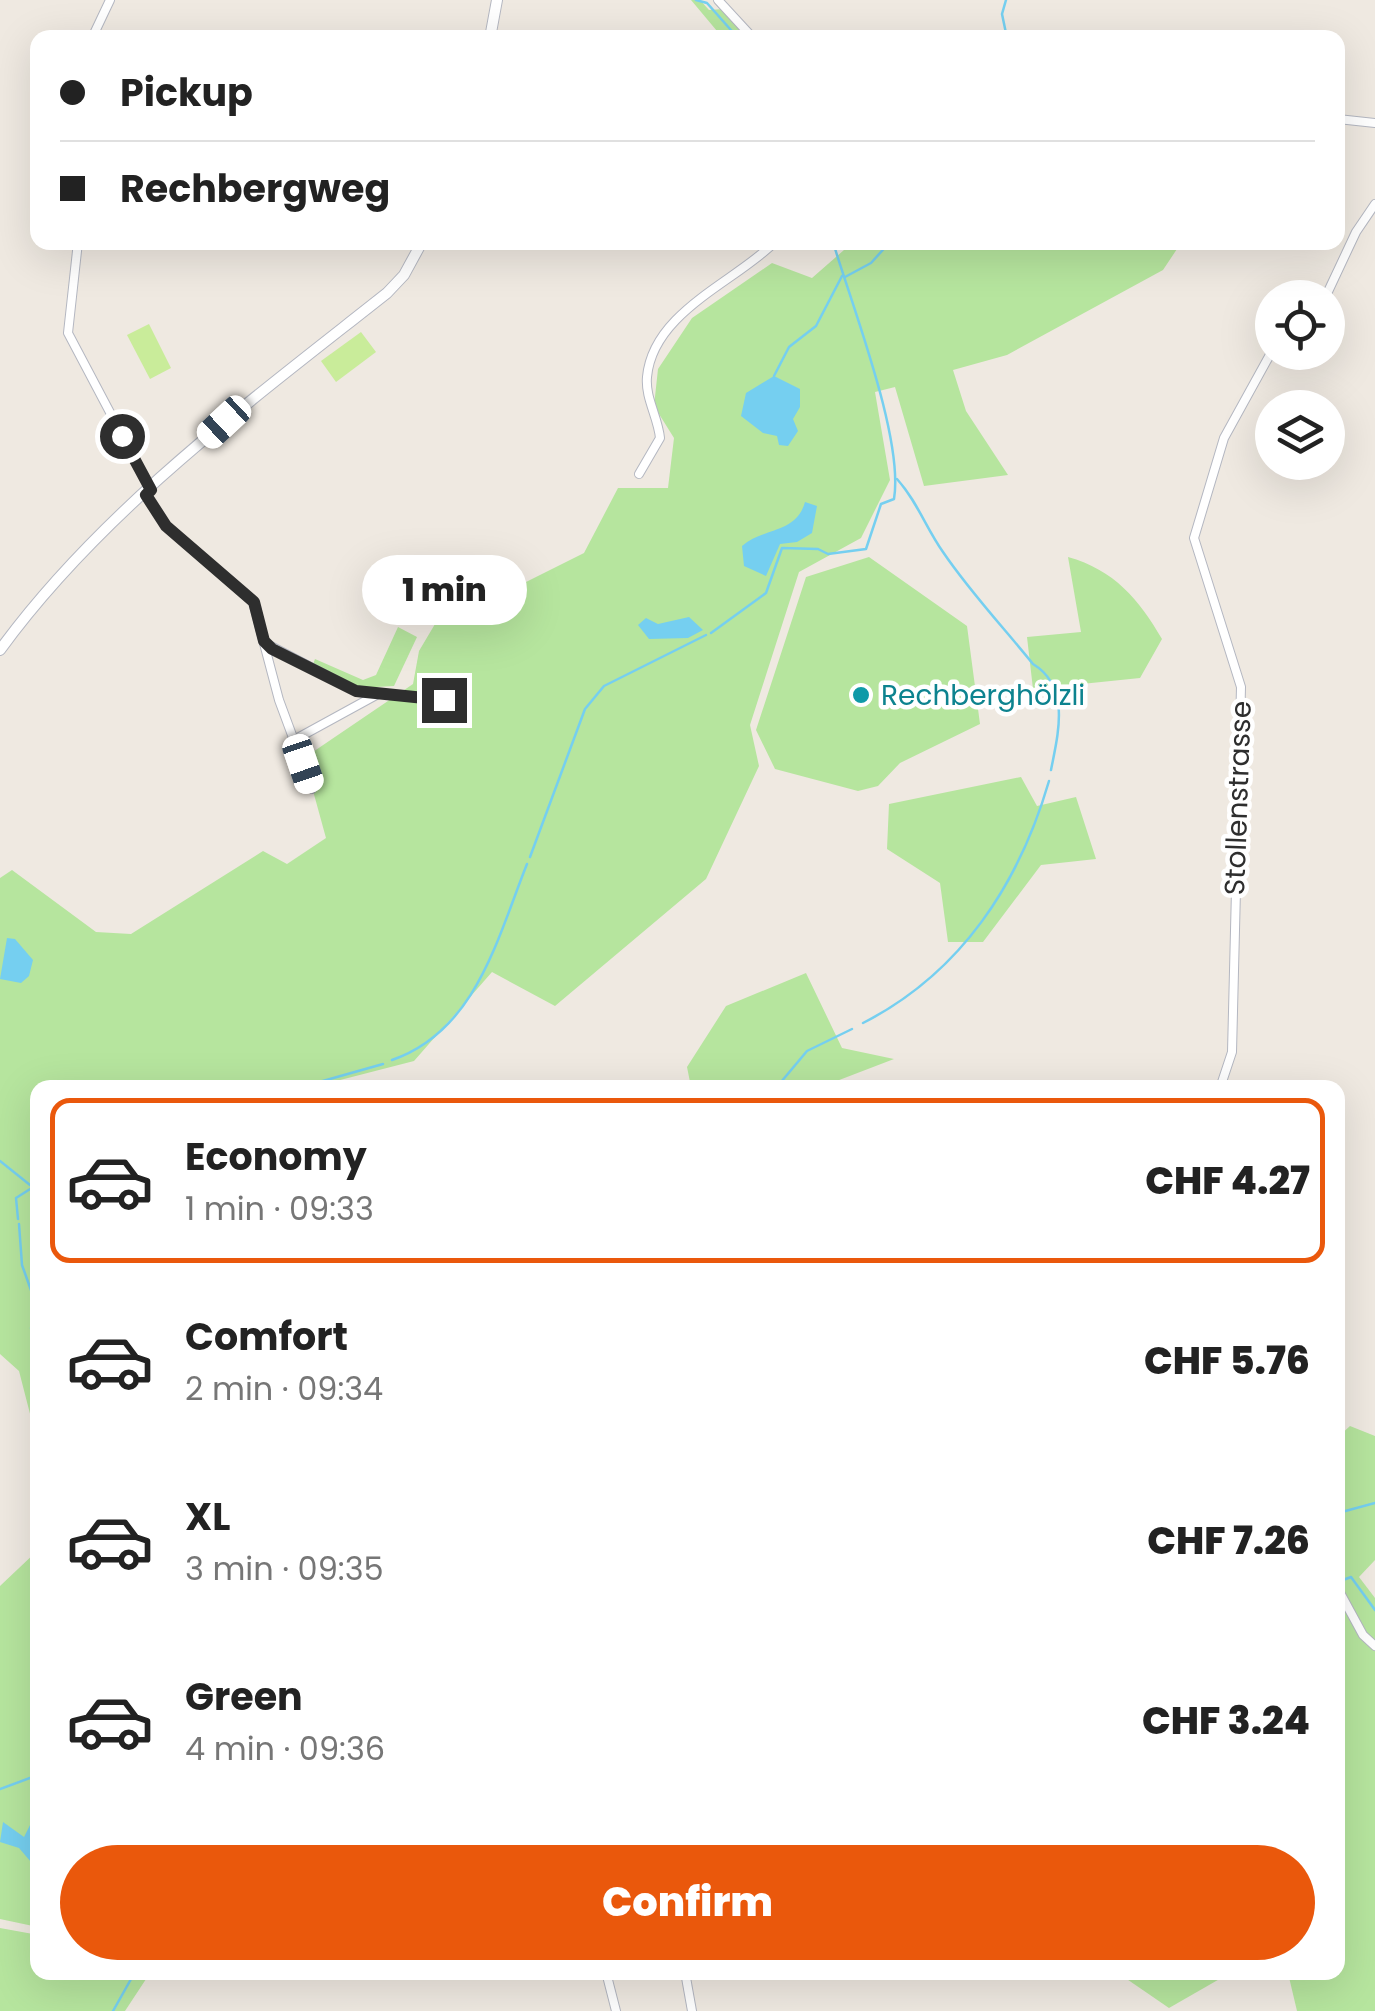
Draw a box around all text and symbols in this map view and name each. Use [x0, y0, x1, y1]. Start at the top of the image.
text: Pickup [120, 66, 253, 119]
text: Rechbergweg [120, 162, 390, 215]
map controls [1255, 280, 1345, 480]
button: locate [1255, 280, 1345, 370]
button: layers [1255, 390, 1345, 480]
car [192, 391, 256, 453]
route start [100, 414, 145, 459]
callout: 1 min [362, 555, 526, 625]
text: 1 min [402, 567, 487, 612]
place label: Rechberghölzli [881, 676, 1085, 715]
route end [422, 678, 467, 723]
marker: Rechberghölzli [850, 684, 872, 706]
street label: Stollenstrasse [1215, 700, 1261, 896]
car [279, 731, 327, 797]
text: Economy [185, 1130, 367, 1183]
icon: car [65, 1136, 155, 1226]
text: CHF 4.27 [1145, 1154, 1310, 1207]
text: 1 min · 09:33 [185, 1186, 374, 1231]
text: Comfort [185, 1310, 348, 1363]
icon: car [65, 1316, 155, 1406]
text: CHF 5.76 [1144, 1334, 1310, 1387]
text: 2 min · 09:34 [185, 1366, 383, 1411]
text: XL [185, 1490, 230, 1543]
icon: car [65, 1496, 155, 1586]
text: CHF 7.26 [1147, 1514, 1310, 1567]
text: 3 min · 09:35 [185, 1546, 384, 1591]
text: Green [185, 1670, 303, 1723]
icon: car [65, 1676, 155, 1766]
text: CHF 3.24 [1142, 1694, 1310, 1747]
text: 4 min · 09:36 [185, 1726, 385, 1771]
button: Confirm [60, 1845, 1315, 1960]

